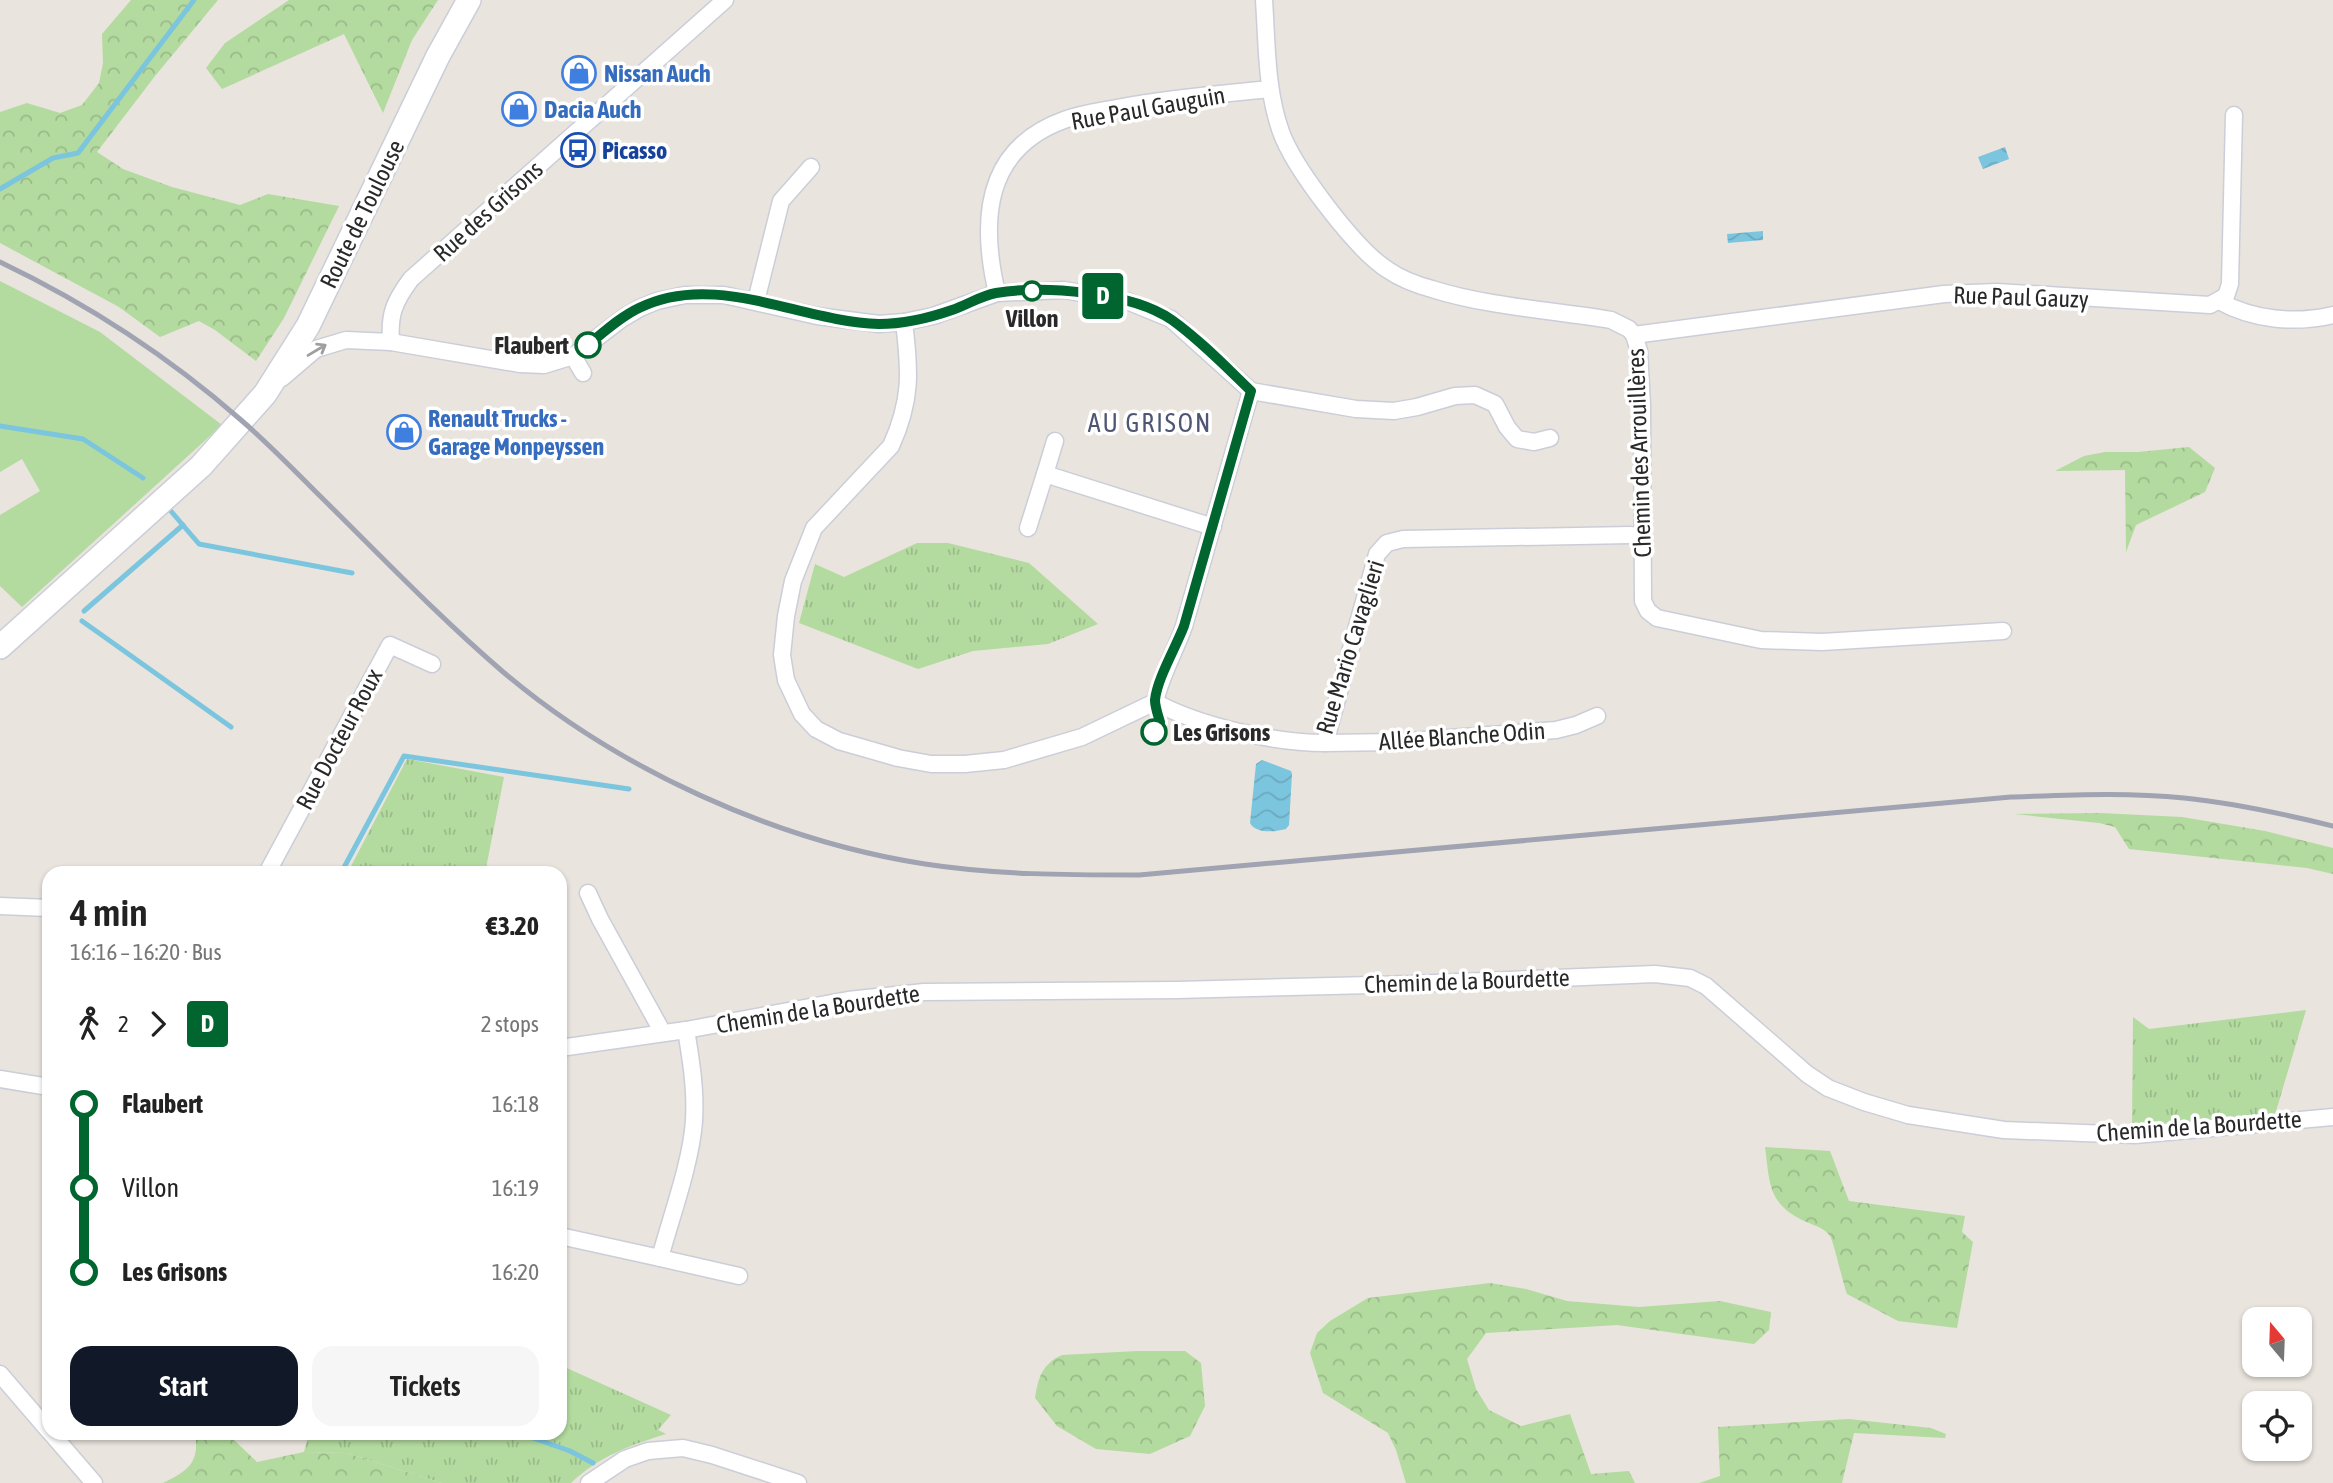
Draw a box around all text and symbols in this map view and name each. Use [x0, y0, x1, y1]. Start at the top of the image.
shop icon: Nissan Auch [560, 54, 598, 92]
place label: Nissan Auch [604, 60, 711, 87]
street label: Rue Paul Gauguin [1069, 81, 1227, 135]
shop icon: Dacia Auch [500, 90, 538, 128]
place label: Dacia Auch [544, 96, 641, 123]
bus stop icon: Picasso [559, 131, 597, 169]
street label: Route de Toulouse [314, 135, 410, 293]
place label: Picasso [602, 137, 667, 164]
street label: Rue des Grisons [428, 155, 548, 267]
line badge: D [1080, 273, 1126, 319]
marker: Villon [1022, 281, 1042, 301]
street label: Rue Paul Gauzy [1953, 281, 2089, 313]
text: D [1096, 282, 1110, 309]
place label: Villon [1005, 305, 1058, 332]
place label: Flaubert [494, 332, 569, 359]
marker: Flaubert [575, 332, 601, 358]
one-way arrow [306, 343, 326, 357]
street label: Chemin des Arrouillères [1622, 348, 1656, 558]
place label: Renault Trucks - Garage Monpeyssen [428, 405, 604, 460]
district label: AU GRISON [1088, 408, 1212, 438]
shop icon: Renault Trucks - Garage Monpeyssen [385, 413, 423, 451]
street label: Rue Mario Cavaglieri [1311, 557, 1389, 737]
street label: Rue Docteur Roux [291, 664, 388, 814]
street label: Allée Blanche Odin [1378, 717, 1546, 755]
marker: Les Grisons [1141, 719, 1167, 745]
place label: Les Grisons [1173, 719, 1271, 746]
text: 4 min [70, 891, 148, 934]
text: €3.20 [486, 911, 539, 941]
text: 16:16 – 16:20 · Bus [70, 939, 222, 965]
street label: Chemin de la Bourdette [1364, 964, 1570, 998]
street label: Chemin de la Bourdette [714, 980, 922, 1038]
icon: walk [70, 1005, 108, 1043]
icon: forward [139, 1005, 177, 1043]
text: D [201, 1010, 214, 1037]
text: 2 [118, 1011, 129, 1037]
text: 2 stops [481, 1011, 539, 1037]
text: Flaubert [122, 1089, 203, 1119]
text: 16:18 [492, 1091, 539, 1117]
street label: Chemin de la Bourdette [2096, 1105, 2302, 1147]
text: Villon [122, 1173, 179, 1203]
text: 16:19 [492, 1175, 539, 1201]
text: Les Grisons [122, 1257, 227, 1287]
text: 16:20 [492, 1259, 539, 1285]
north arrow [2242, 1307, 2312, 1377]
map controls [2242, 1307, 2312, 1461]
button: Start [70, 1346, 298, 1426]
button: Tickets [312, 1346, 539, 1426]
button: locate [2242, 1391, 2312, 1461]

